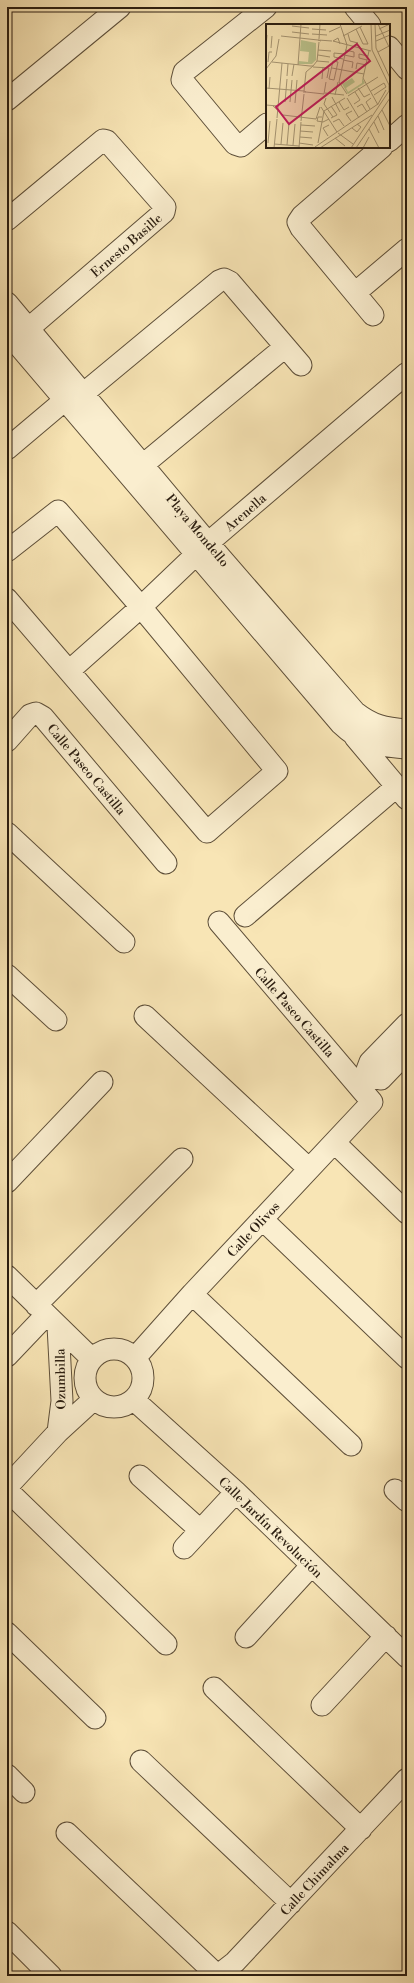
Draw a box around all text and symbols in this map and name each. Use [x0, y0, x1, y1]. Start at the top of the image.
inset map [266, 24, 390, 148]
street label: Ernesto Basille [88, 210, 166, 281]
street label: Arenella [221, 490, 270, 536]
street label: Playa Mondello [162, 491, 232, 570]
street label: Calle Paseo Castilla [43, 721, 129, 819]
street label: Calle Paseo Castilla [251, 964, 338, 1061]
street label: Calle Olivos [224, 1198, 284, 1261]
street label: Ozumbilla [52, 1348, 70, 1410]
street label: Calle Jardín Revolución [215, 1474, 326, 1582]
street label: Calle Chimalma [277, 1840, 353, 1919]

